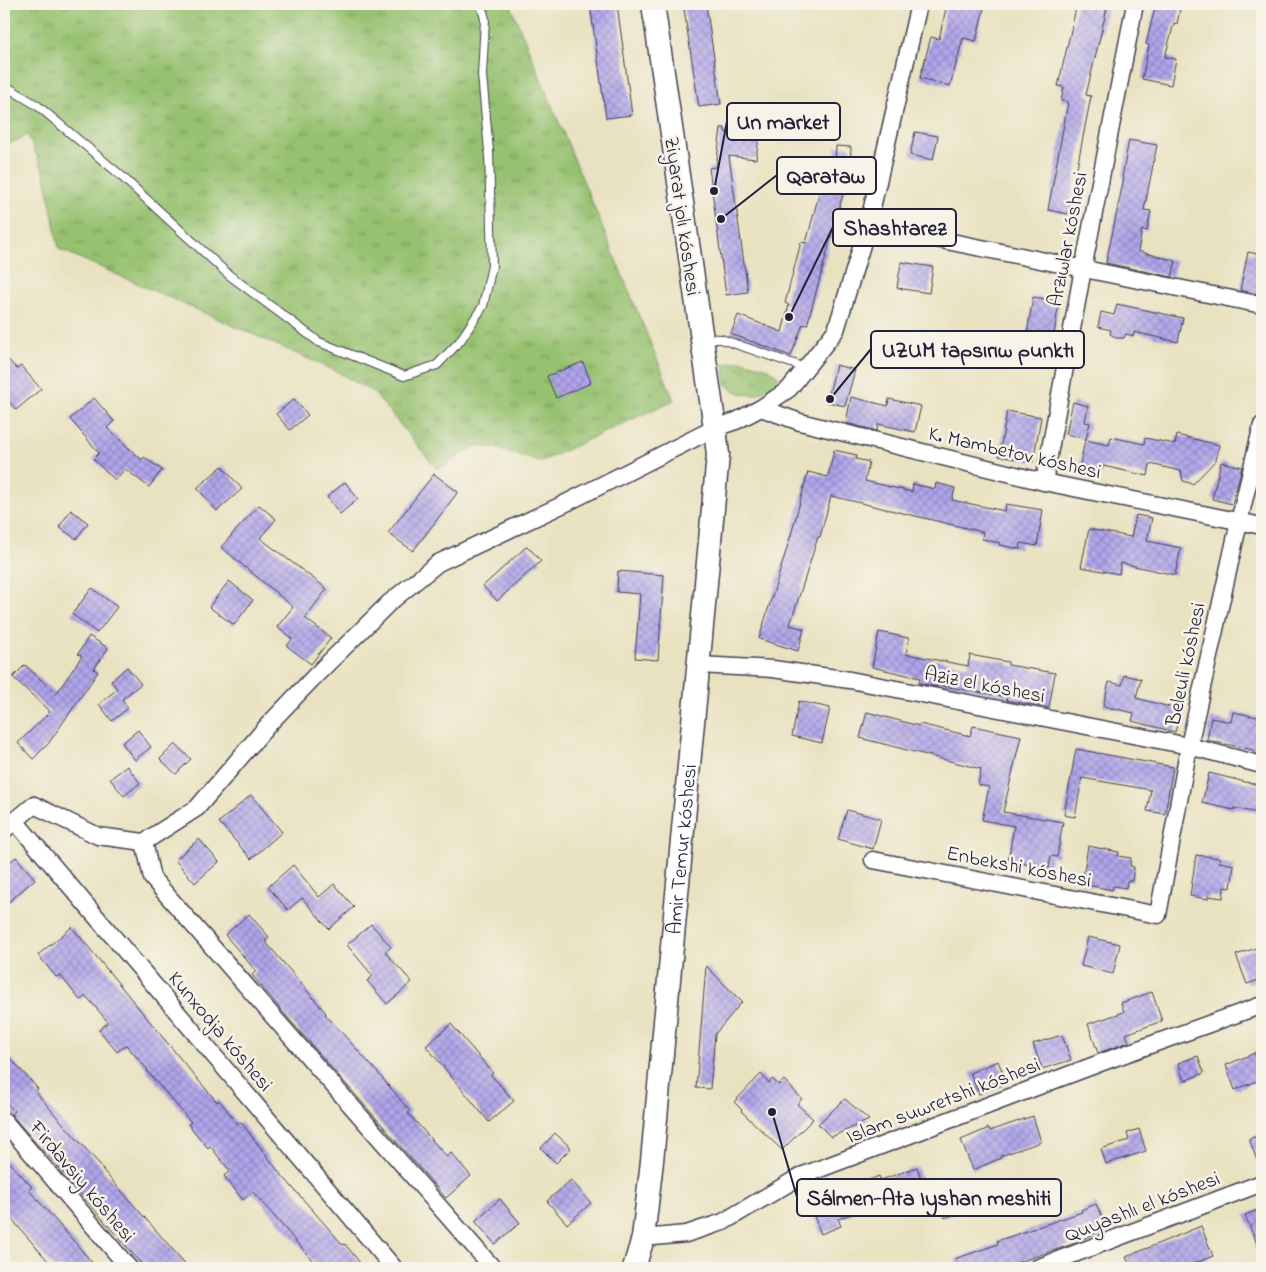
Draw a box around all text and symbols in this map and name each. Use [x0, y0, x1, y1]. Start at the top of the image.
callout: Un market [727, 103, 840, 140]
text: Un market [737, 108, 830, 140]
street label: Ziyarat jolı kóshesi [653, 135, 707, 298]
callout: Qarataw [777, 157, 876, 194]
text: Qarataw [787, 162, 865, 194]
street label: Arzıwlar kóshesi [1041, 169, 1097, 309]
callout: Shashtarez [833, 209, 956, 246]
text: Shashtarez [843, 214, 947, 246]
callout: UZUM tapsırıw punktı [871, 331, 1084, 368]
text: UZUM tapsırıw punktı [882, 336, 1074, 368]
street label: K. Mambetov kóshesi [925, 419, 1104, 488]
street label: Beleuli kóshesi [1159, 600, 1215, 730]
street label: Aziz el kóshesi [922, 660, 1048, 712]
street label: Amir Temur kóshesi [660, 763, 706, 936]
street label: Enbekshi kóshesi [944, 839, 1094, 897]
street label: Kunxodja kóshesi [160, 965, 279, 1099]
street label: Islam suwretshi kóshesi [842, 1051, 1045, 1153]
street label: Firdavsiy kóshesi [19, 1114, 142, 1251]
street label: Quyashlı el kóshesi [1061, 1164, 1226, 1253]
callout: Sálmen-Ata Iyshan meshiti [797, 1179, 1061, 1216]
text: Sálmen-Ata Iyshan meshiti [807, 1184, 1051, 1217]

